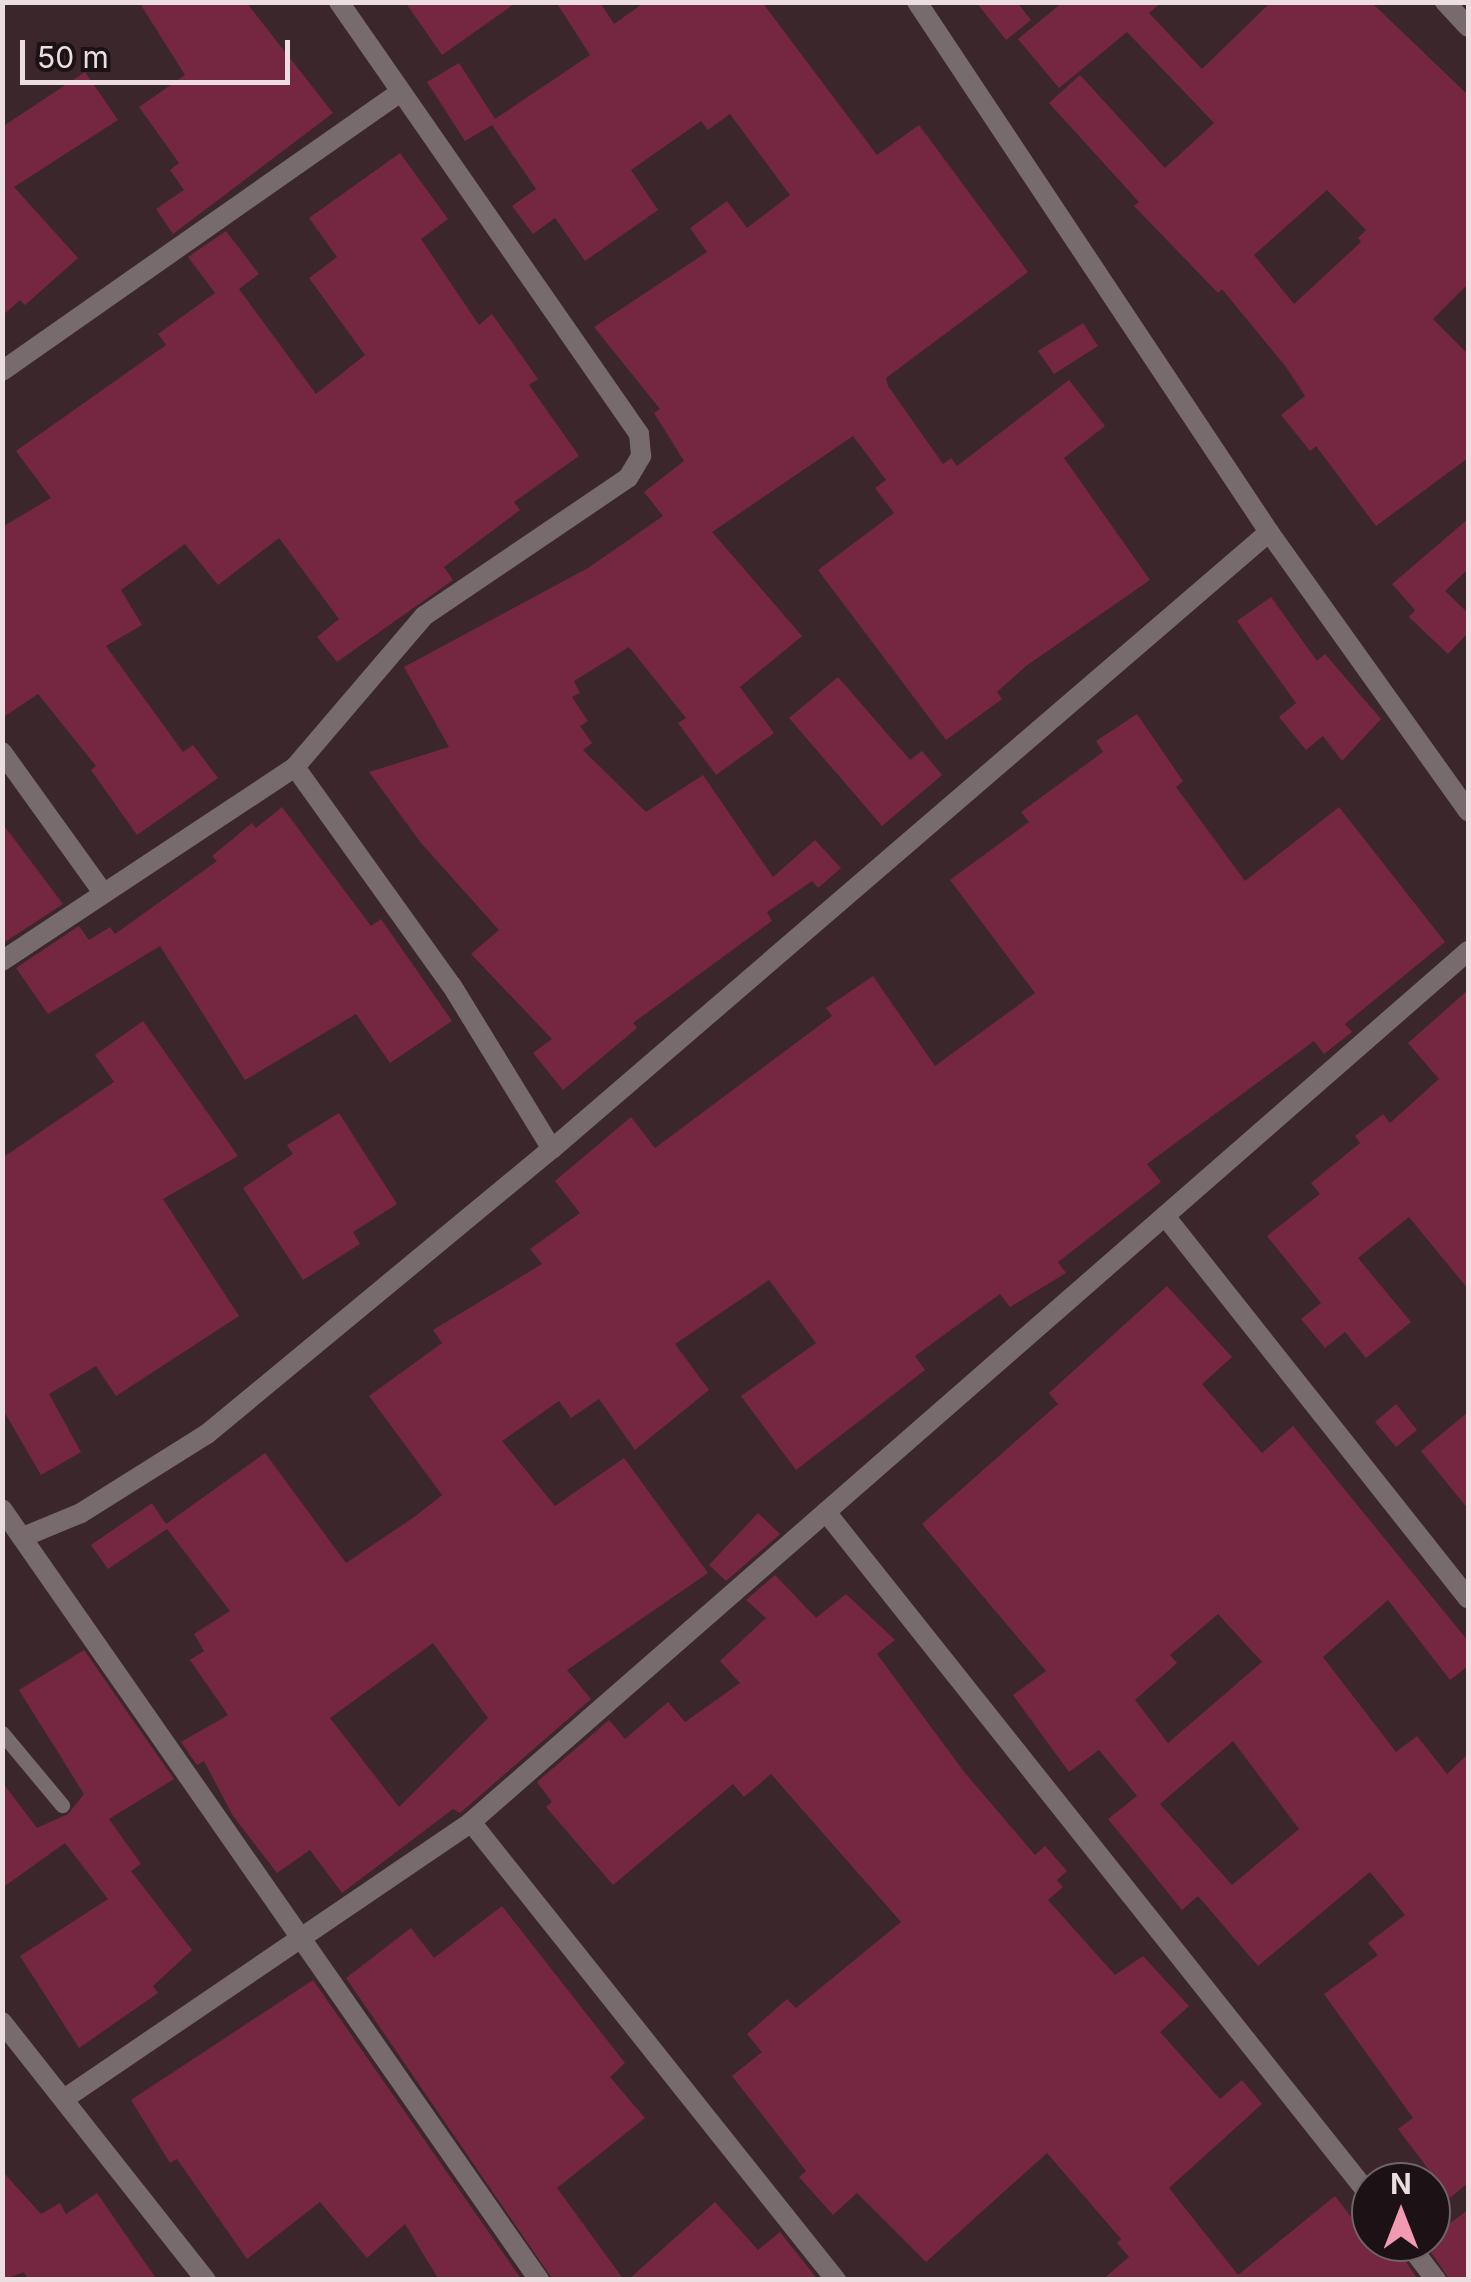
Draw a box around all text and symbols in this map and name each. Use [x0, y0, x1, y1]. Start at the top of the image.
scale bar [25, 20, 295, 82]
text: 50 m [37, 39, 109, 75]
north arrow [1351, 2162, 1451, 2262]
text: N [1390, 2167, 1412, 2201]

